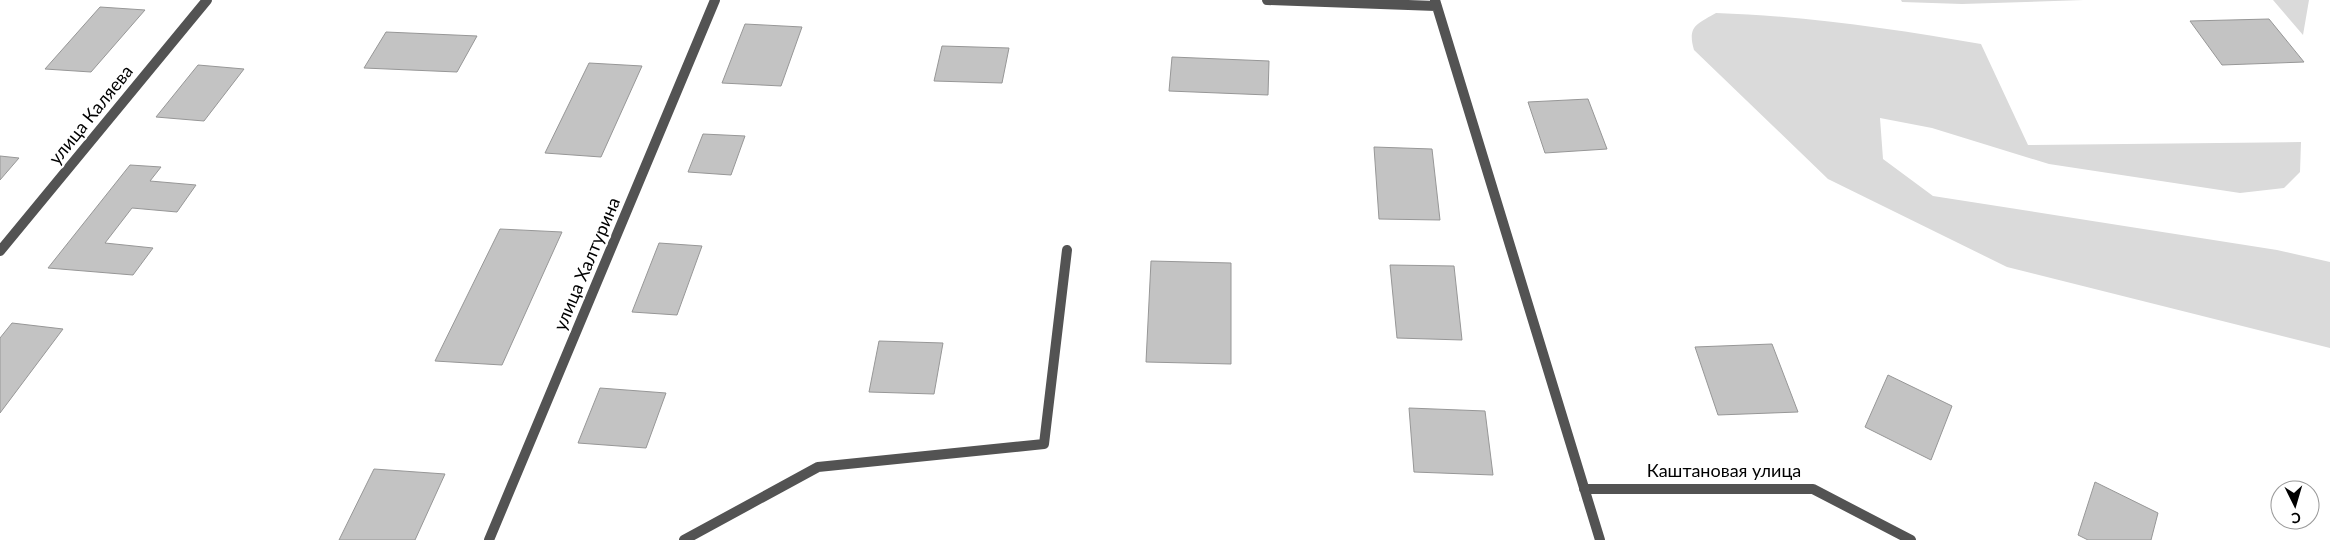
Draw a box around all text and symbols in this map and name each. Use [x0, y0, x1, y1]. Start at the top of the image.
street label: улица Каляева [43, 60, 137, 168]
street label: улица Халтурина [548, 194, 624, 334]
street label: Каштановая улица [1647, 459, 1801, 481]
north arrow [2270, 480, 2320, 530]
text: С [2290, 510, 2302, 527]

